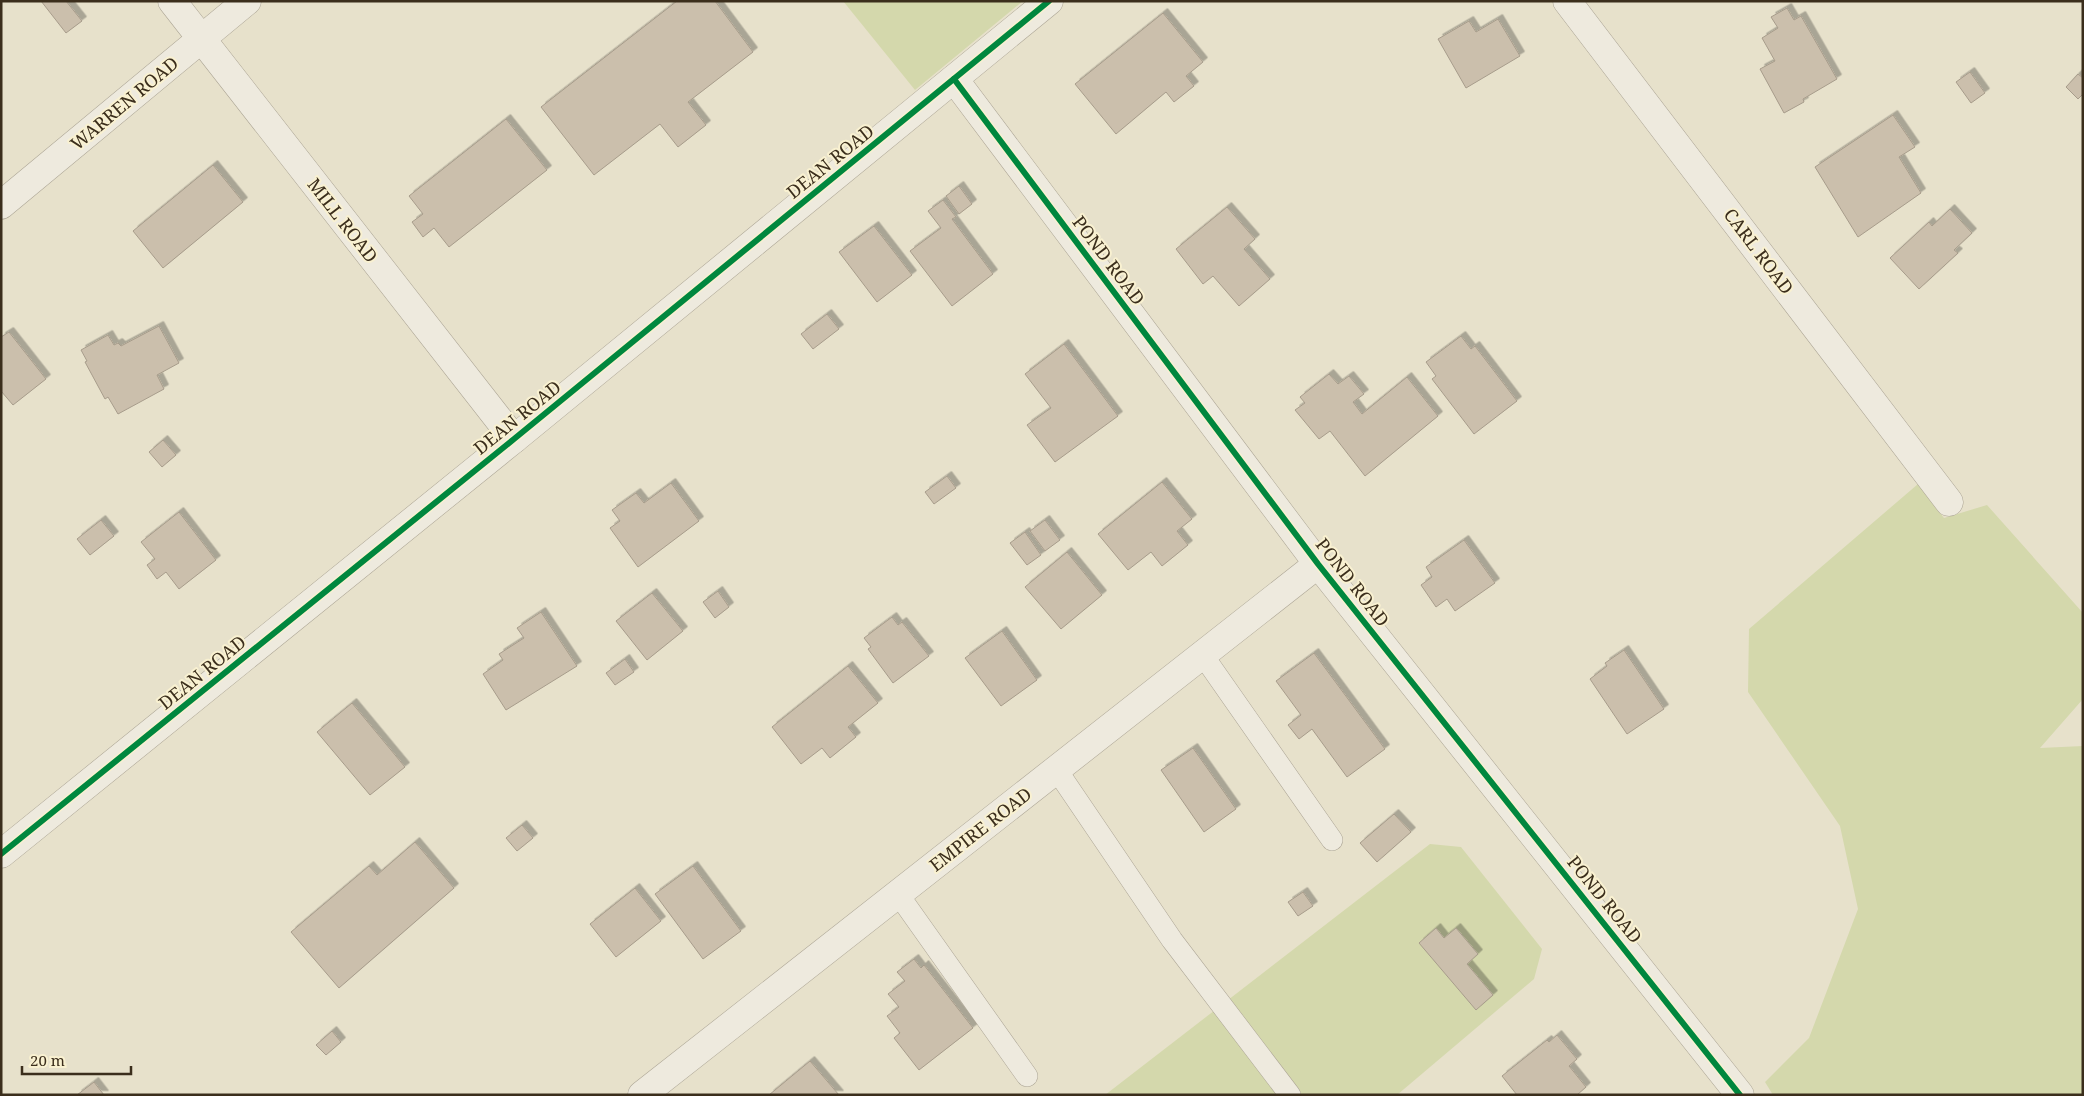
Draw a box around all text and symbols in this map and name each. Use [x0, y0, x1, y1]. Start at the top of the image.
street label: WARREN ROAD [65, 51, 183, 155]
street label: DEAN ROAD [781, 118, 879, 204]
street label: MILL ROAD [303, 173, 383, 267]
street label: CARL ROAD [1719, 203, 1799, 299]
street label: POND ROAD [1068, 210, 1150, 310]
street label: DEAN ROAD [468, 374, 566, 460]
street label: POND ROAD [1311, 533, 1395, 631]
street label: DEAN ROAD [153, 629, 251, 715]
street label: EMPIRE ROAD [924, 782, 1036, 876]
street label: POND ROAD [1562, 850, 1648, 948]
scale bar [22, 1044, 131, 1076]
text: 20 m [30, 1050, 65, 1070]

